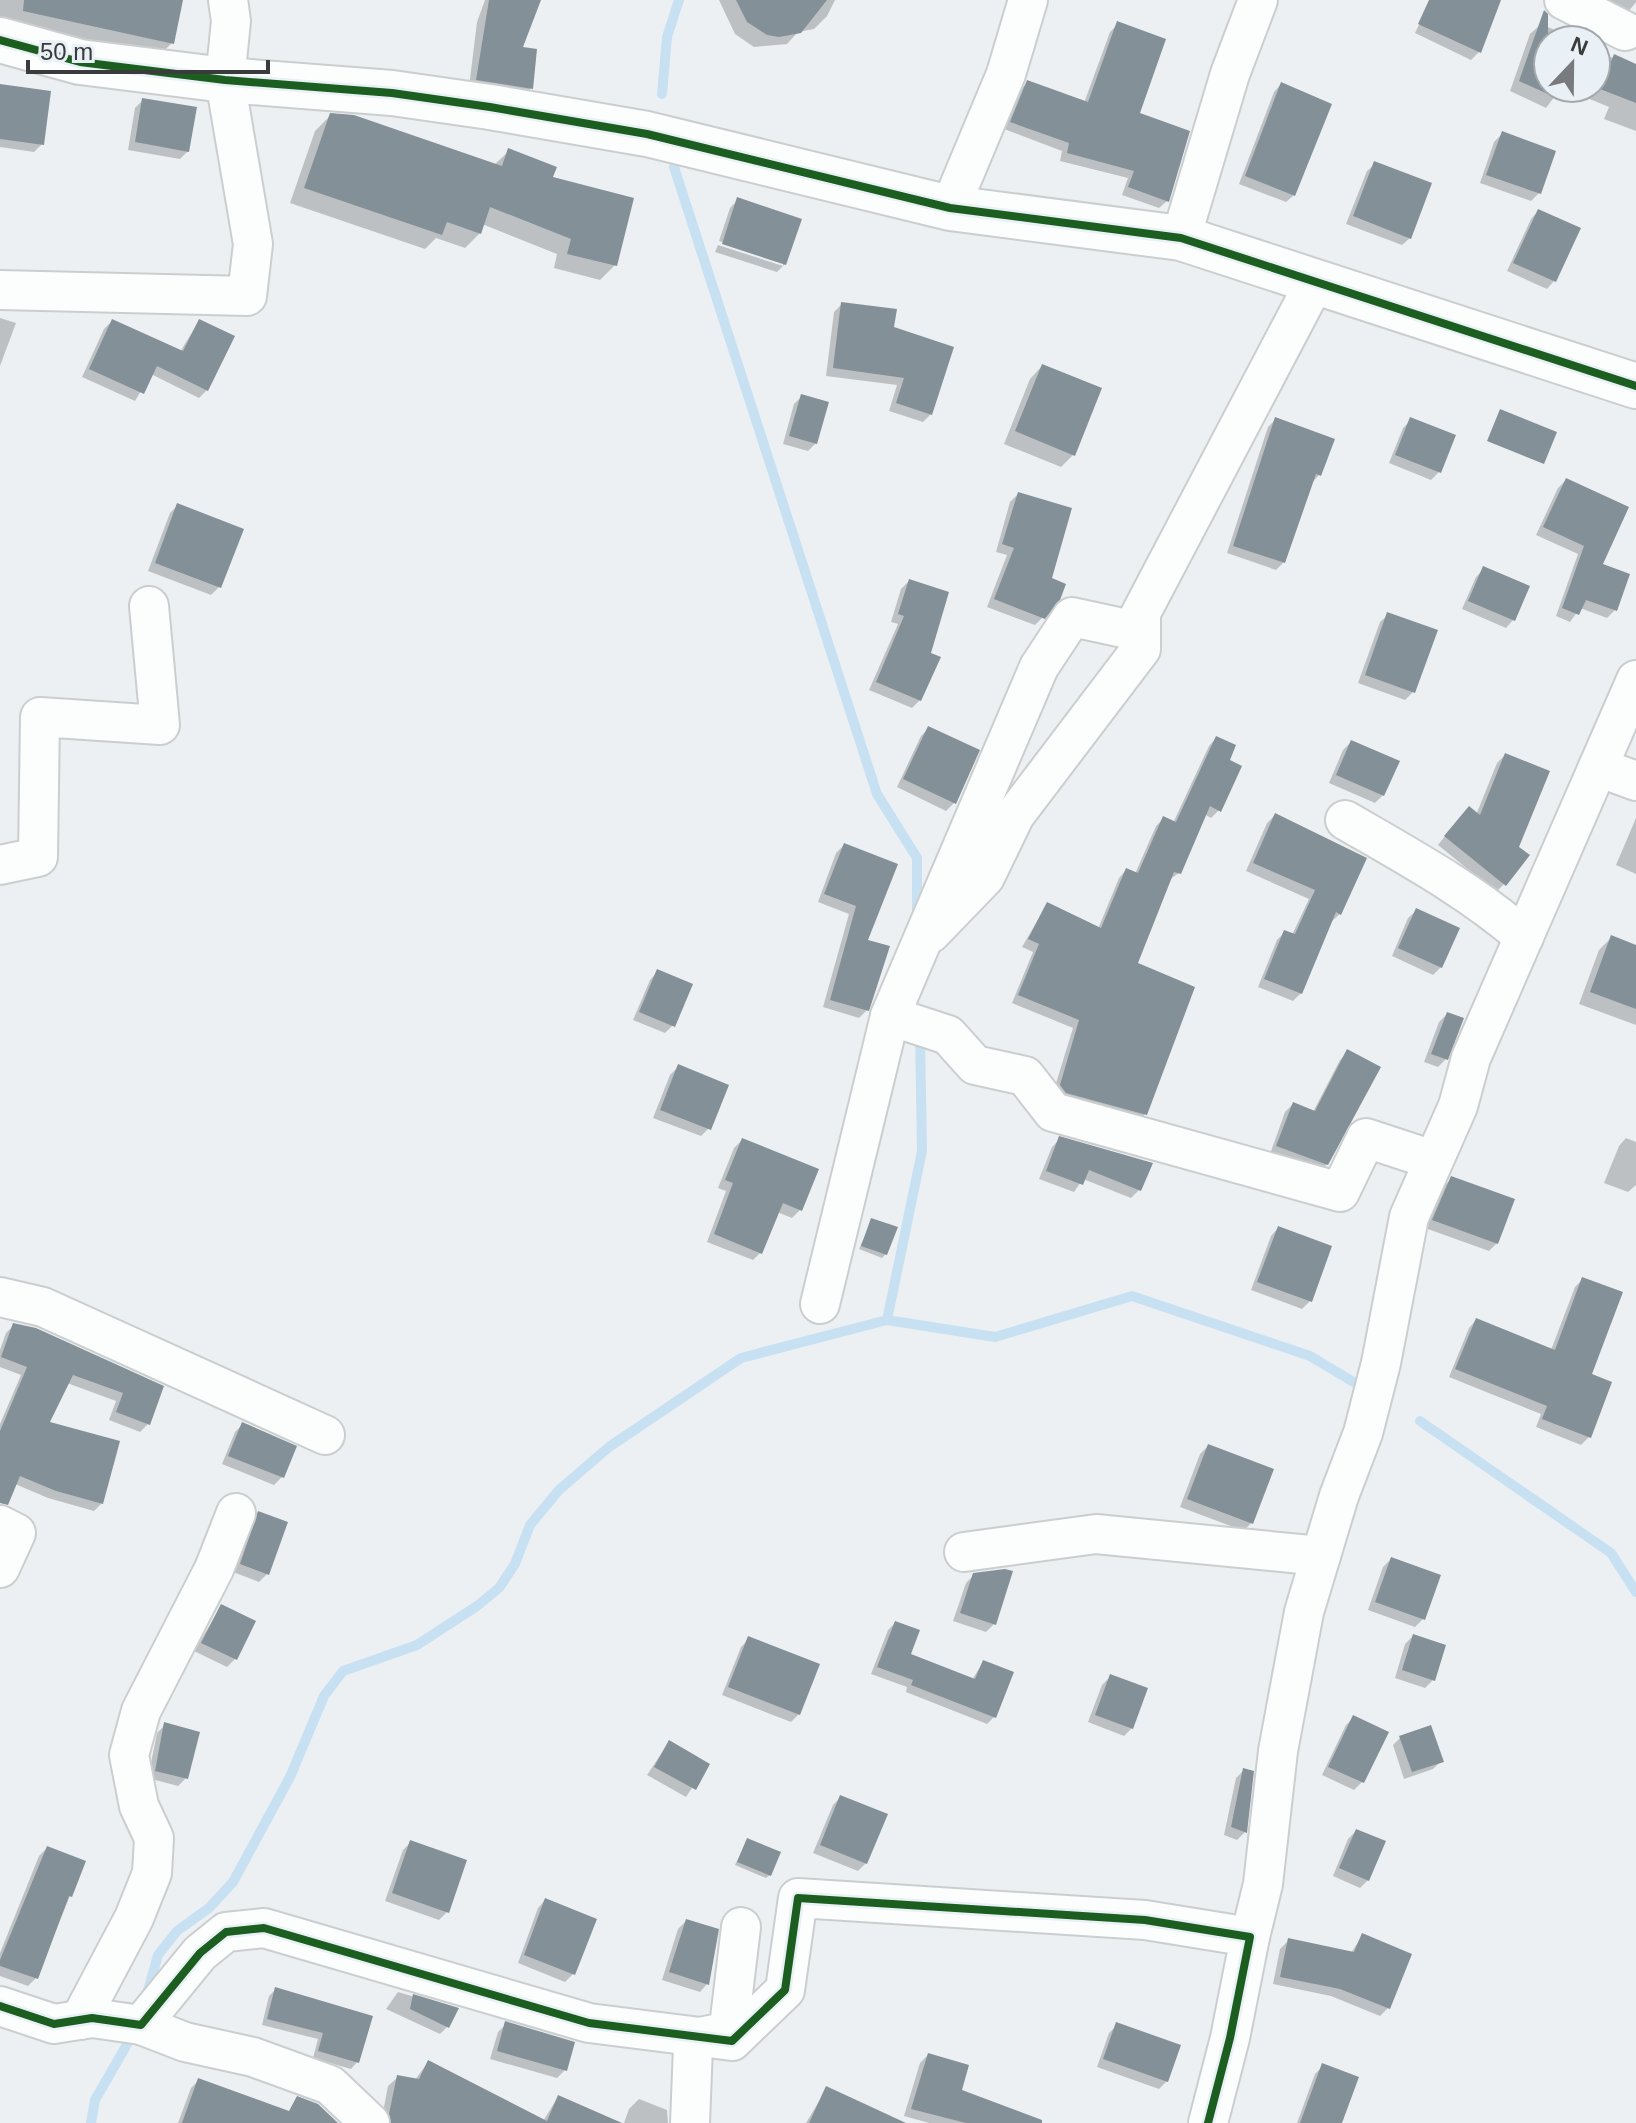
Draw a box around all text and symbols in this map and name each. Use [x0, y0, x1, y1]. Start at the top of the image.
scale bar [28, 24, 268, 74]
north arrow [1532, 24, 1612, 104]
text: N [1567, 31, 1591, 60]
text: 50 m [40, 38, 93, 65]

